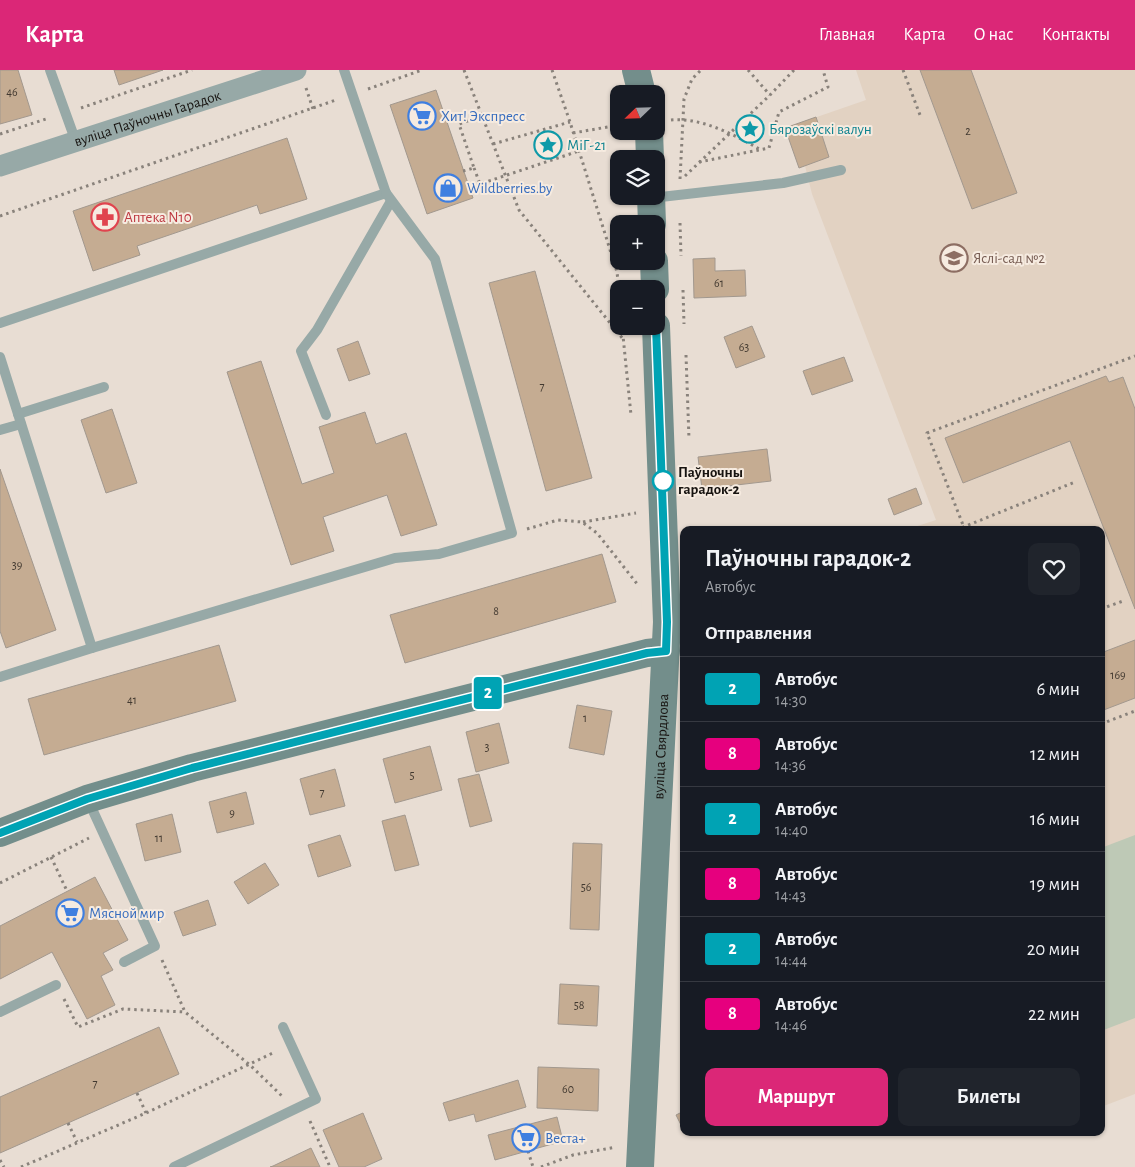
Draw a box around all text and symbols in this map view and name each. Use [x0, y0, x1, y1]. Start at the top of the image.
text: Карта [25, 23, 84, 47]
text: Главная [819, 26, 875, 44]
text: Карта [903, 26, 945, 44]
text: О нас [973, 26, 1014, 44]
text: Контакты [1042, 26, 1110, 44]
north arrow [610, 85, 665, 140]
map controls [610, 85, 665, 335]
house number: 46 [6, 86, 18, 98]
street label: вуліца Паўночны Гарадок [72, 87, 223, 149]
supermarket icon: Хит! Экспресс [407, 101, 437, 131]
place label: Хит! Экспресс [441, 109, 525, 124]
place icon: Бярозаўскі валун [735, 114, 765, 144]
place label: Бярозаўскі валун [769, 122, 872, 137]
house number: 2 [965, 125, 971, 137]
place icon: МіГ-21 [533, 130, 563, 160]
place label: МіГ-21 [567, 138, 606, 153]
button: layers [610, 150, 665, 205]
shop icon: Wildberries.by [433, 173, 463, 203]
place label: Wildberries.by [467, 181, 553, 196]
pharmacy icon: Аптека N10 [90, 202, 120, 232]
place label: Аптека N10 [124, 210, 192, 225]
button: + [610, 215, 665, 270]
school or university icon: Яслі-сад №2 [939, 243, 969, 273]
place label: Яслі-сад №2 [973, 251, 1045, 266]
house number: 61 [714, 277, 724, 289]
button: − [610, 280, 665, 335]
house number: 63 [739, 341, 749, 353]
house number: 7 [539, 380, 545, 392]
place label: Паўночны гарадок-2 [678, 465, 743, 497]
marker: Паўночны гарадок-2 [652, 470, 674, 492]
button: heart [1028, 543, 1080, 595]
text: Паўночны гарадок-2 [705, 547, 911, 571]
house number: 39 [12, 559, 23, 571]
text: Автобус [705, 579, 756, 595]
house number: 8 [493, 605, 499, 617]
text: Отправления [705, 624, 812, 643]
house number: 169 [1110, 669, 1126, 681]
text: Автобус [775, 670, 838, 689]
line badge: 2 [472, 677, 504, 709]
text: 2 [728, 680, 737, 698]
text: 6 мин [1036, 680, 1080, 699]
text: 2 [484, 684, 492, 702]
text: 14:30 [775, 692, 807, 708]
street label: вуліца Свярдлова [651, 693, 671, 800]
house number: 41 [127, 694, 137, 706]
house number: 1 [583, 712, 587, 724]
text: Автобус [775, 735, 838, 754]
house number: 3 [485, 741, 490, 753]
text: 8 [728, 745, 737, 763]
text: 12 мин [1030, 745, 1080, 764]
text: 14:36 [775, 757, 806, 773]
house number: 5 [409, 769, 415, 781]
house number: 7 [319, 786, 325, 798]
text: Автобус [775, 800, 838, 819]
house number: 9 [229, 807, 235, 819]
text: 2 [728, 810, 737, 828]
text: 16 мин [1030, 810, 1080, 829]
text: 14:40 [775, 822, 808, 838]
house number: 11 [155, 832, 163, 844]
text: Автобус [775, 865, 838, 884]
text: 8 [728, 875, 737, 893]
text: 19 мин [1030, 875, 1080, 894]
house number: 56 [581, 881, 592, 893]
text: 14:43 [775, 887, 806, 903]
supermarket icon: Мясной мир [55, 898, 85, 928]
place label: Мясной мир [89, 906, 165, 921]
text: Автобус [775, 930, 838, 949]
text: 2 [728, 940, 737, 958]
text: 20 мин [1027, 940, 1080, 959]
text: 14:44 [775, 952, 807, 968]
text: Автобус [775, 995, 838, 1014]
house number: 58 [574, 999, 585, 1011]
text: 8 [728, 1005, 737, 1023]
text: 22 мин [1028, 1005, 1080, 1024]
text: 14:46 [775, 1017, 807, 1033]
button: Маршрут [705, 1068, 888, 1126]
button: Билеты [898, 1068, 1080, 1126]
house number: 7 [92, 1077, 98, 1089]
house number: 60 [562, 1083, 574, 1095]
supermarket icon: Веста+ [511, 1123, 541, 1153]
place label: Веста+ [545, 1131, 586, 1146]

